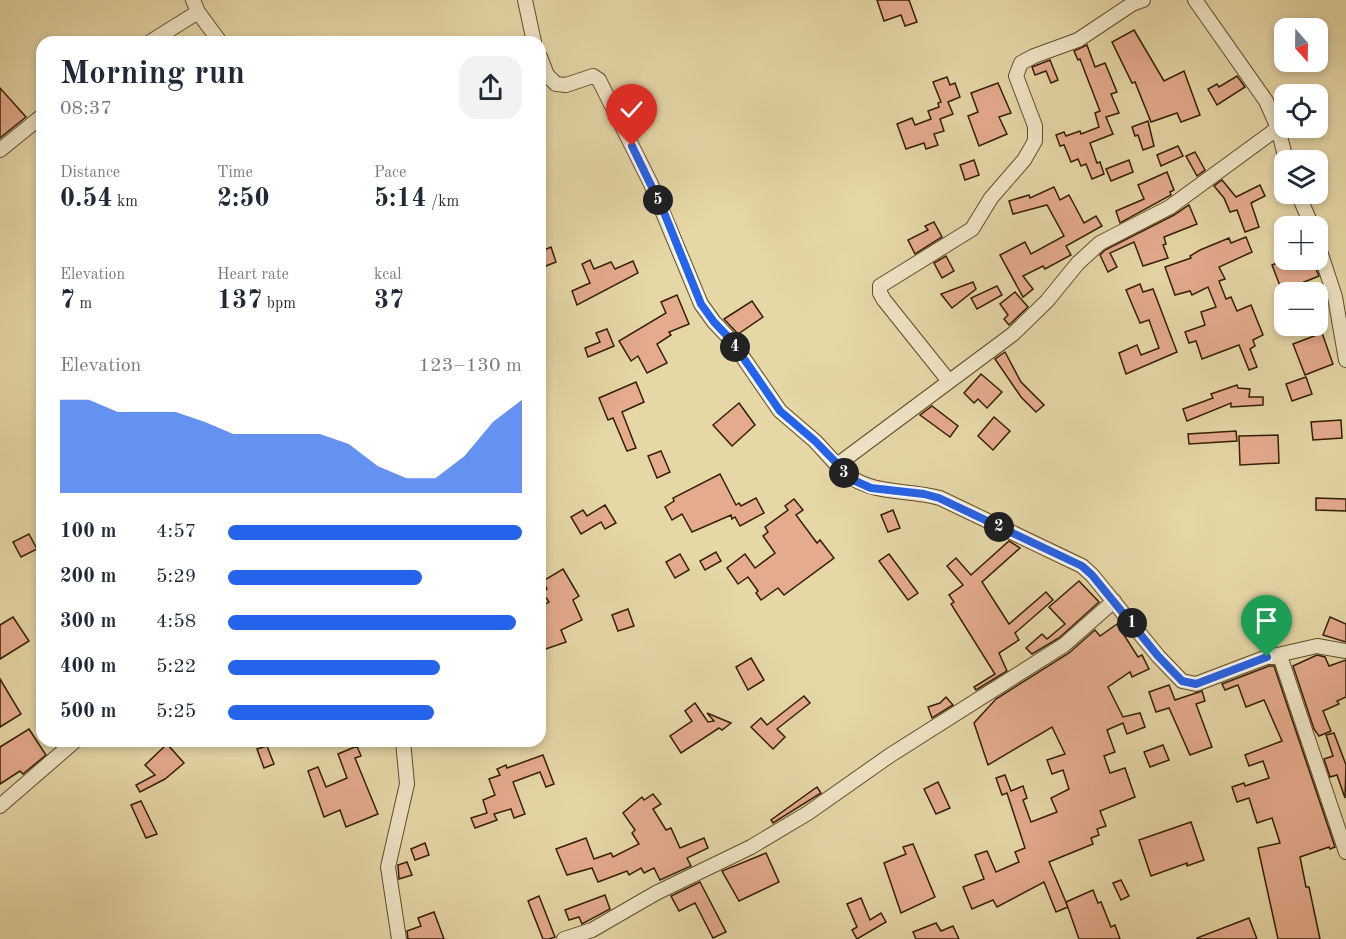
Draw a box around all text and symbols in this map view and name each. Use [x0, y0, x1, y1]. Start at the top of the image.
north arrow [1274, 18, 1328, 72]
map controls [1274, 18, 1328, 336]
button: share [459, 56, 522, 119]
text: Morning run [60, 58, 245, 91]
pin [606, 84, 657, 146]
button: locate [1274, 84, 1328, 138]
icon: check [615, 93, 648, 126]
text: 08:37 [60, 99, 112, 119]
button: layers [1274, 150, 1328, 204]
text: Distance [60, 165, 120, 181]
text: Time [217, 165, 253, 181]
text: Pace [374, 165, 406, 181]
pin: 5 [643, 185, 673, 215]
text: 0.54 [60, 186, 113, 212]
text: 2:50 [217, 186, 270, 212]
text: 5:14 [374, 186, 427, 212]
text: 5 [653, 192, 663, 208]
text: km [113, 194, 138, 210]
text: /km [427, 194, 459, 210]
button: + [1274, 216, 1328, 270]
text: Elevation [60, 267, 125, 283]
text: Heart rate [217, 267, 289, 283]
text: kcal [374, 267, 402, 283]
button: − [1274, 282, 1328, 336]
text: 7 [60, 288, 75, 314]
text: 137 [217, 288, 262, 314]
text: 37 [374, 288, 404, 314]
text: m [75, 296, 92, 312]
text: bpm [262, 296, 296, 312]
pin: 4 [720, 332, 750, 362]
text: 4 [730, 339, 740, 355]
text: Elevation [60, 356, 141, 376]
text: 123–130 m [419, 356, 522, 376]
pin: 3 [829, 458, 859, 488]
text: 3 [839, 465, 849, 481]
pin: 2 [984, 512, 1014, 542]
text: 2 [994, 519, 1004, 535]
text: 100 m [60, 522, 116, 542]
text: 4:57 [156, 522, 196, 542]
text: 200 m [60, 567, 116, 587]
text: 5:29 [156, 567, 196, 587]
pin [1241, 595, 1292, 657]
icon: arrive [1250, 604, 1283, 637]
pin: 1 [1117, 608, 1147, 638]
text: 300 m [60, 612, 116, 632]
text: 4:58 [156, 612, 196, 632]
text: 1 [1127, 615, 1137, 631]
text: 400 m [60, 657, 116, 677]
text: 5:22 [156, 657, 196, 677]
text: 500 m [60, 702, 116, 722]
text: 5:25 [156, 702, 196, 722]

